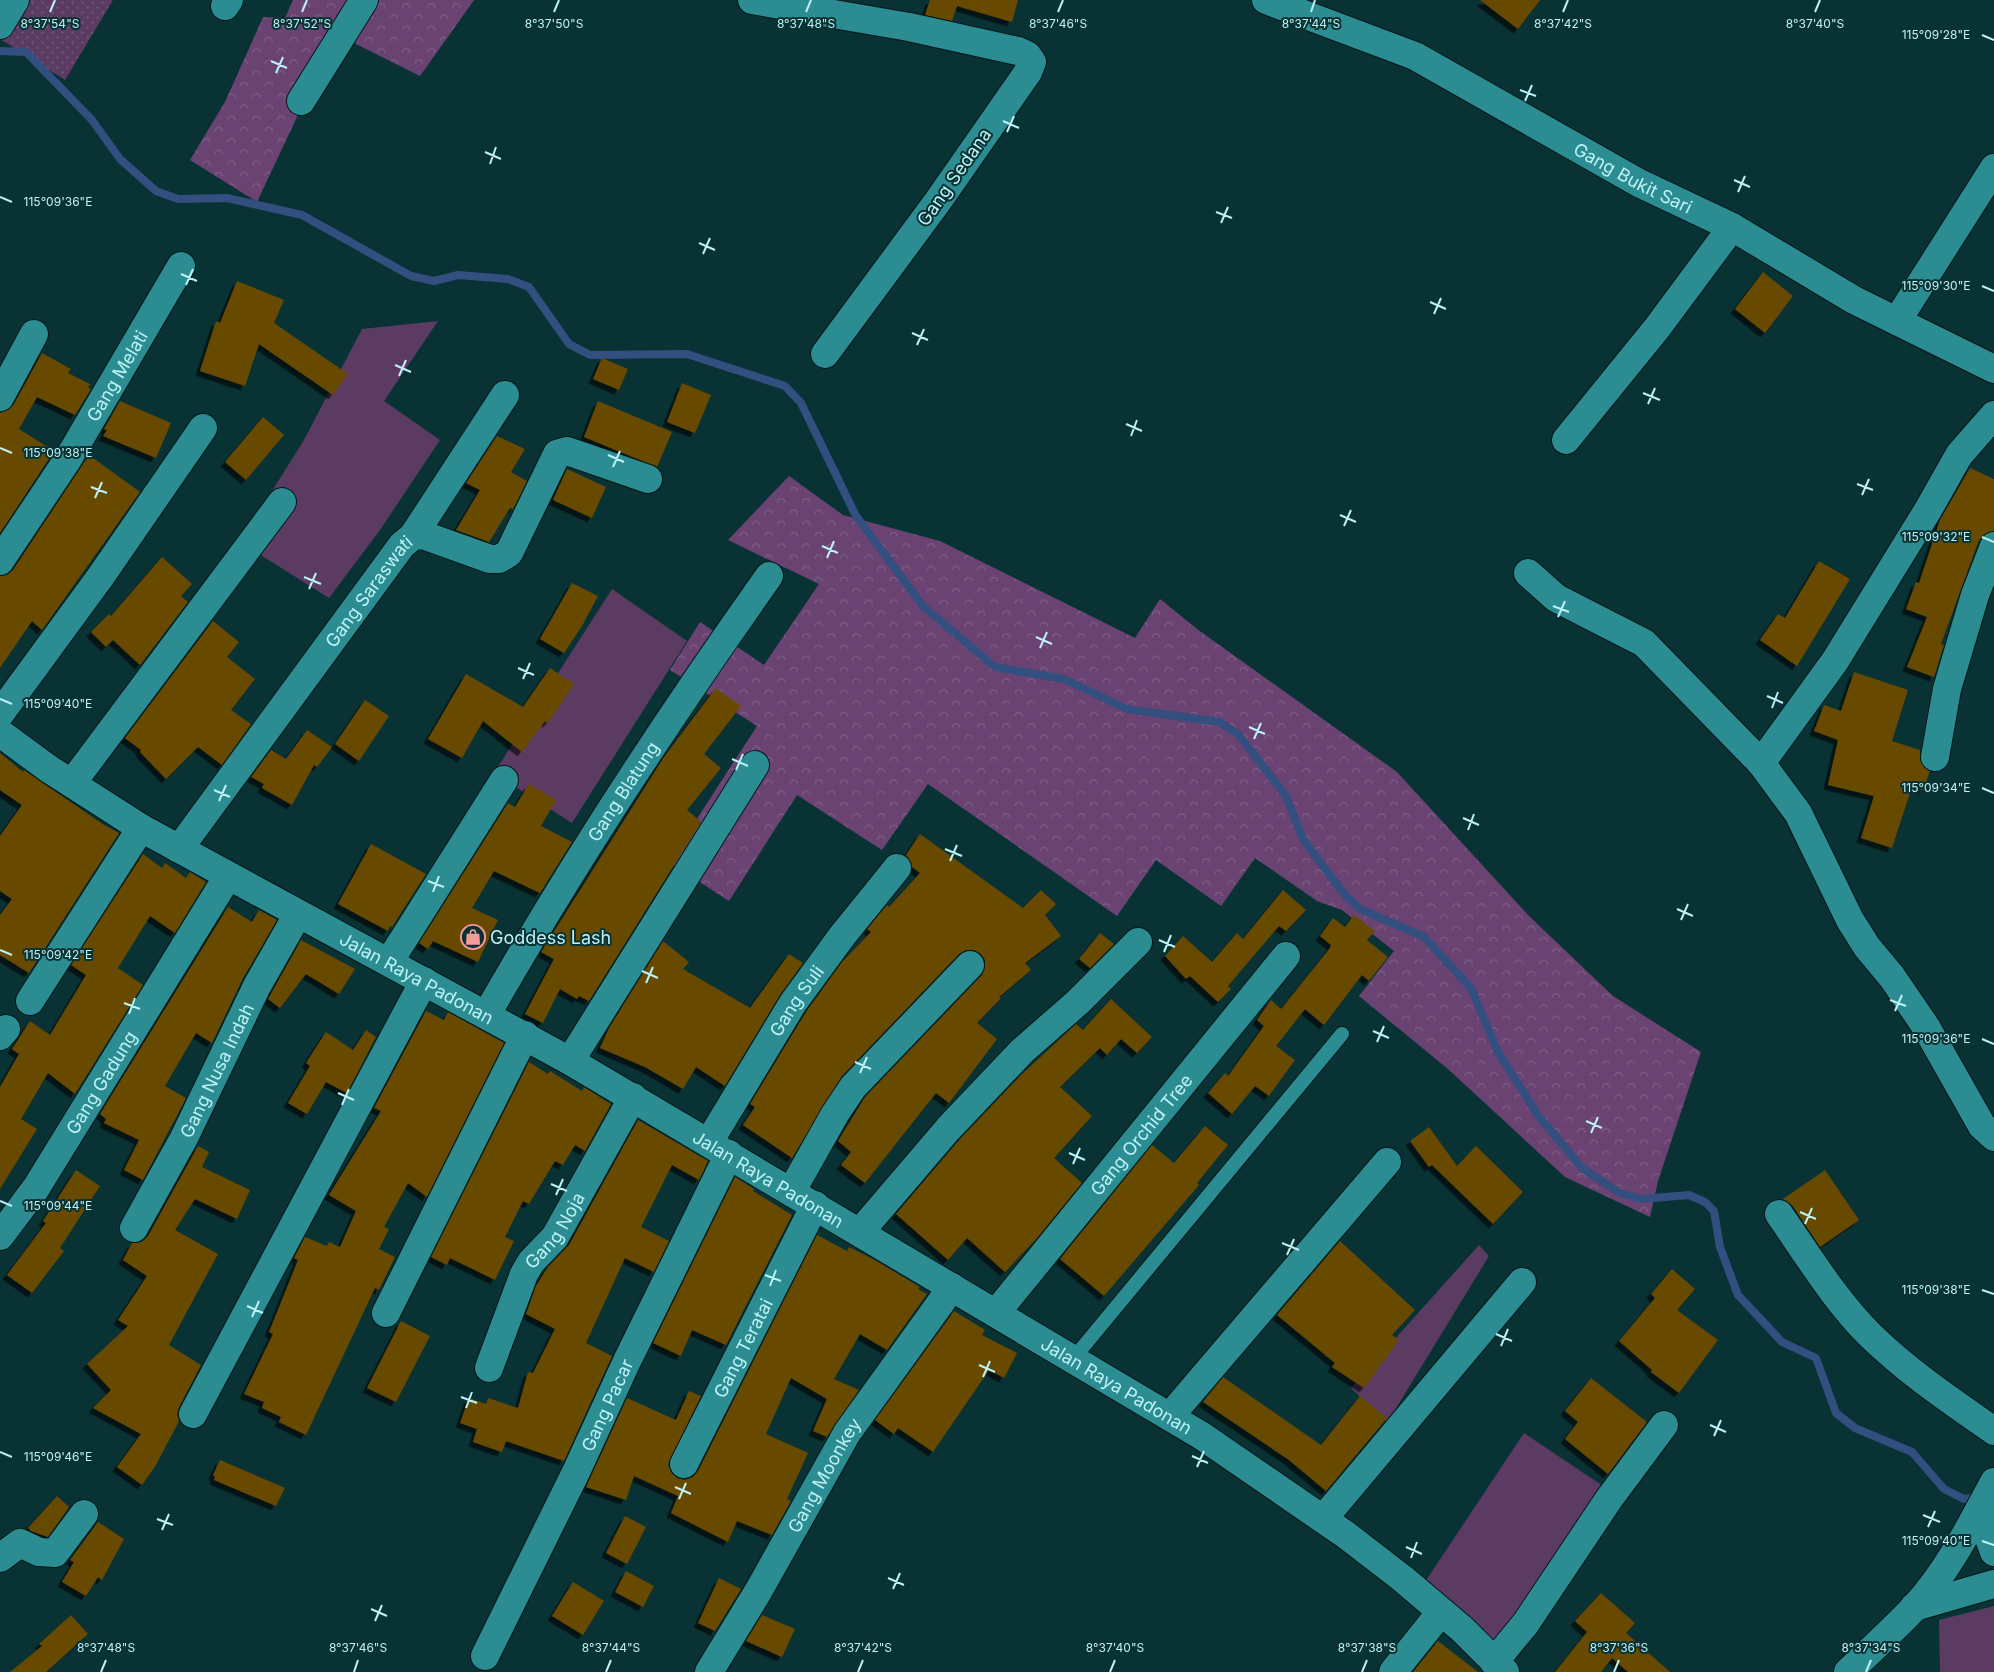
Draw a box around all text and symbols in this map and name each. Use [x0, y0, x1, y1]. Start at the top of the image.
text: 8°37'54"S [21, 16, 80, 31]
text: 8°37'52"S [273, 16, 332, 31]
text: 8°37'50"S [525, 16, 584, 31]
text: 8°37'48"S [777, 16, 835, 31]
text: 8°37'46"S [1029, 16, 1087, 31]
text: 8°37'44"S [1282, 16, 1341, 31]
text: 8°37'42"S [1534, 16, 1592, 31]
text: 8°37'40"S [1786, 16, 1844, 31]
text: 115°09'28"E [1902, 27, 1970, 42]
street label: Gang Sedana [913, 124, 995, 230]
street label: Gang Bukit Sari [1570, 138, 1696, 217]
text: 115°09'36"E [24, 194, 92, 209]
text: 115°09'30"E [1902, 278, 1970, 293]
street label: Gang Melati [82, 327, 151, 425]
text: 115°09'38"E [24, 445, 92, 460]
text: 115°09'32"E [1902, 529, 1970, 544]
street label: Gang Saraswati [320, 531, 416, 651]
text: 115°09'40"E [24, 696, 92, 711]
street label: Gang Blatung [583, 737, 663, 845]
text: 115°09'34"E [1901, 780, 1971, 795]
shop icon: Goddess Lash [460, 924, 486, 950]
place label: Goddess Lash [490, 927, 611, 948]
street label: Jalan Raya Padonan [336, 928, 497, 1028]
text: 115°09'42"E [24, 947, 92, 962]
street label: Gang Suli [765, 961, 828, 1040]
street label: Gang Nusa Indah [175, 1000, 258, 1141]
street label: Gang Gadung [61, 1027, 141, 1138]
text: 115°09'36"E [1902, 1031, 1970, 1046]
street label: Gang Orchid Tree [1086, 1070, 1196, 1199]
street label: Jalan Raya Padonan [689, 1126, 848, 1232]
street label: Gang Noja [520, 1188, 588, 1273]
text: 115°09'44"E [24, 1198, 92, 1213]
text: 115°09'38"E [1902, 1282, 1970, 1297]
street label: Gang Teratai [709, 1295, 776, 1401]
street label: Jalan Raya Padonan [1037, 1332, 1196, 1438]
street label: Gang Pacar [577, 1355, 637, 1454]
street label: Gang Moonkey [783, 1414, 865, 1536]
text: 115°09'46"E [24, 1449, 92, 1464]
text: 115°09'40"E [1902, 1533, 1970, 1548]
text: 8°37'48"S [77, 1640, 135, 1655]
text: 8°37'46"S [329, 1640, 387, 1655]
text: 8°37'44"S [582, 1640, 641, 1655]
text: 8°37'42"S [834, 1640, 892, 1655]
text: 8°37'40"S [1086, 1640, 1144, 1655]
text: 8°37'38"S [1338, 1640, 1397, 1655]
text: 8°37'36"S [1590, 1640, 1649, 1655]
text: 8°37'34"S [1842, 1640, 1901, 1655]

